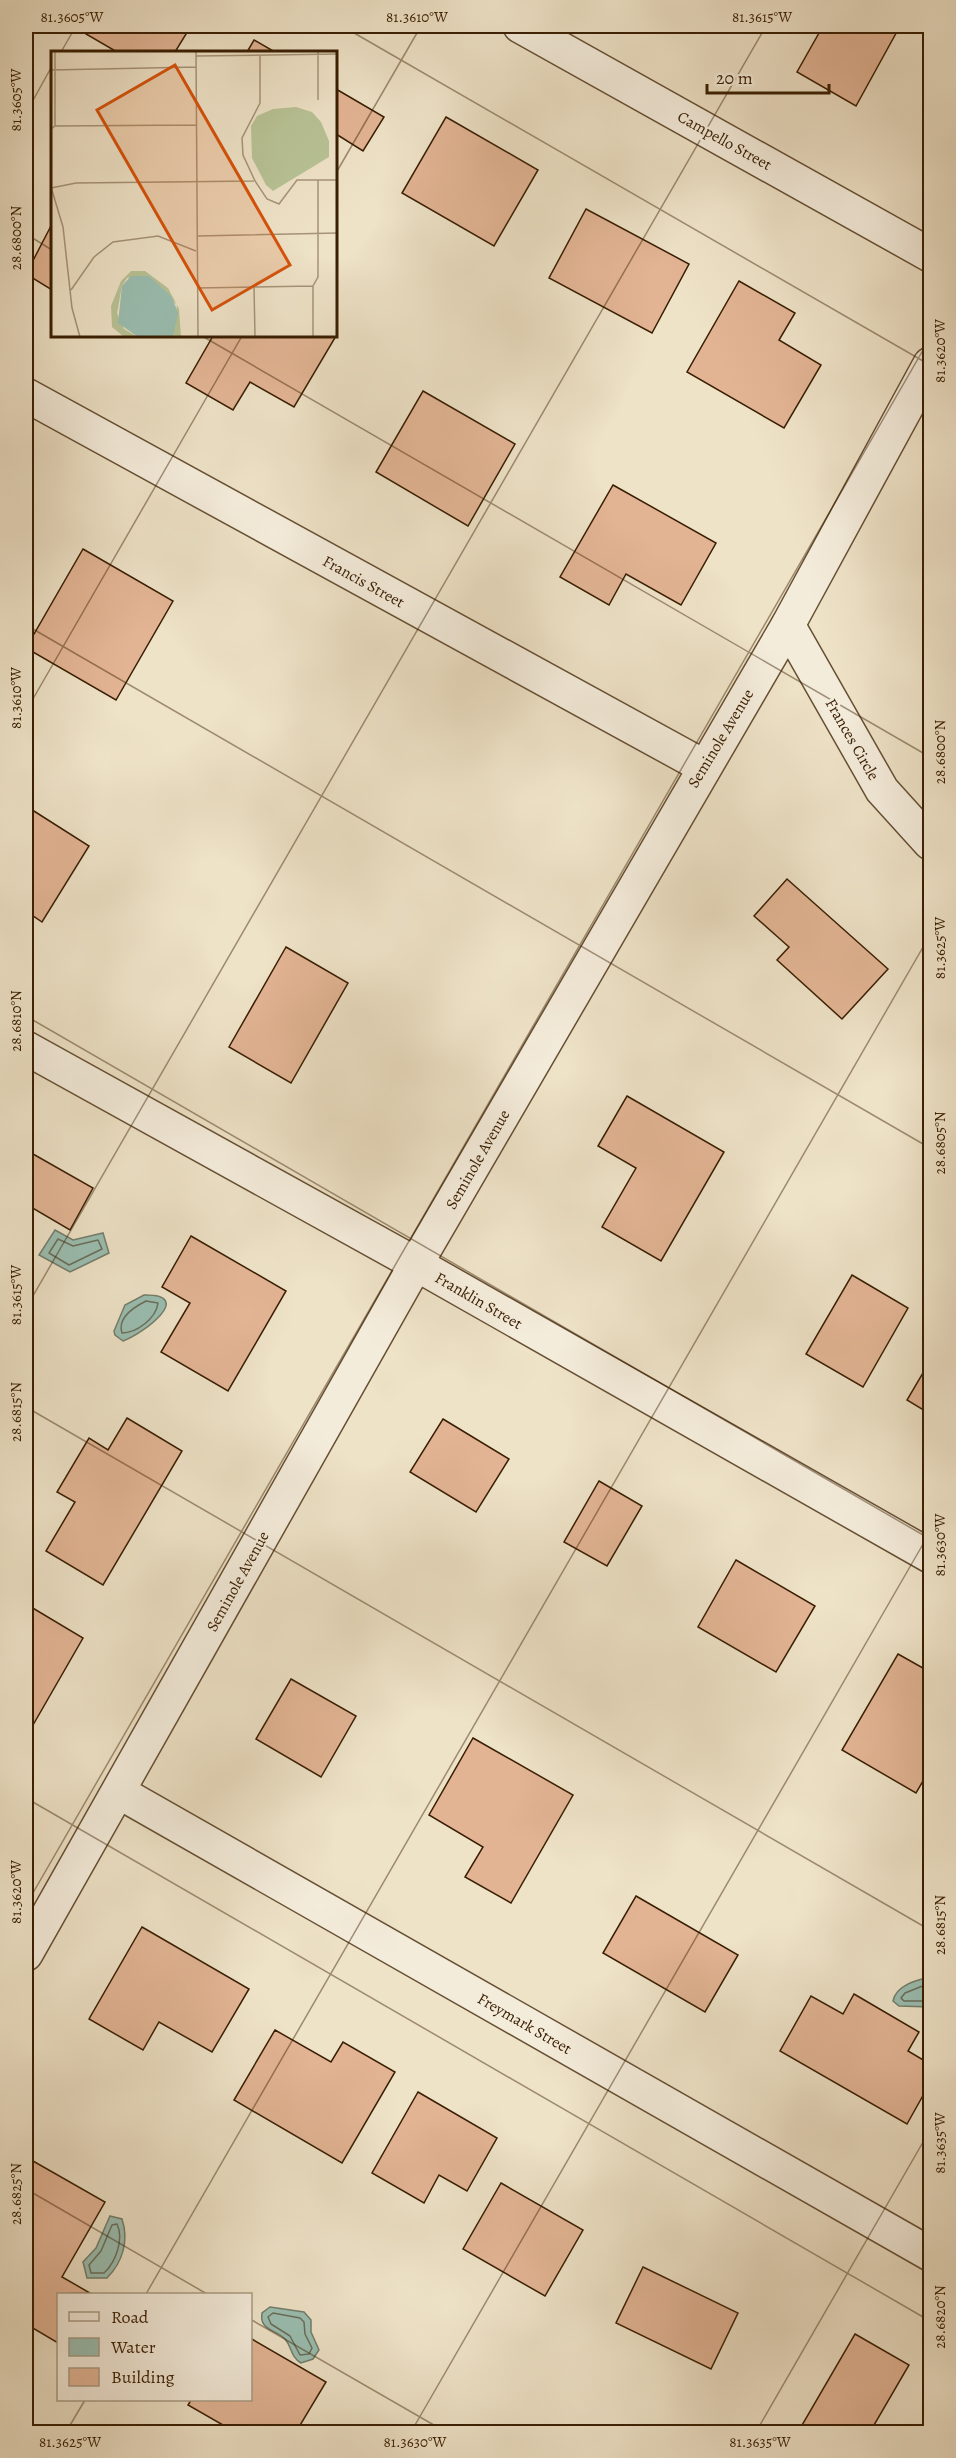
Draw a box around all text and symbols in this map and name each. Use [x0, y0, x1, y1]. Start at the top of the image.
text: 81.3605°W [40, 7, 104, 27]
text: 81.3610°W [386, 7, 448, 27]
text: 81.3615°W [732, 7, 792, 27]
inset map [51, 51, 338, 338]
scale bar [707, 57, 828, 95]
text: 20 m [716, 66, 753, 90]
text: 81.3605°W [6, 68, 26, 132]
street label: Campello Street [673, 106, 776, 176]
text: 28.6800°N [6, 206, 26, 270]
text: 81.3620°W [930, 319, 950, 383]
street label: Francis Street [319, 550, 408, 613]
text: 81.3610°W [6, 667, 26, 729]
street label: Seminole Avenue [683, 685, 759, 792]
street label: Frances Circle [820, 694, 885, 785]
text: 28.6800°N [930, 720, 950, 784]
text: 81.3625°W [930, 917, 950, 979]
text: 28.6810°N [6, 990, 26, 1052]
street label: Seminole Avenue [440, 1106, 515, 1213]
text: 28.6805°N [930, 1111, 950, 1174]
text: 81.3615°W [6, 1265, 26, 1325]
street label: Franklin Street [431, 1267, 526, 1335]
text: 28.6815°N [6, 1382, 26, 1442]
text: 81.3630°W [930, 1514, 950, 1576]
street label: Seminole Avenue [201, 1527, 275, 1636]
text: 81.3620°W [6, 1860, 26, 1924]
text: 28.6815°N [930, 1895, 950, 1955]
street label: Freymark Street [473, 1988, 576, 2060]
text: 81.3635°W [930, 2112, 950, 2174]
text: 28.6825°N [6, 2163, 26, 2225]
text: 28.6820°N [930, 2285, 950, 2349]
legend [57, 2293, 252, 2401]
text: Road [111, 2305, 149, 2329]
text: Water [110, 2335, 156, 2359]
text: Building [111, 2365, 175, 2389]
text: 81.3625°W [39, 2432, 101, 2452]
text: 81.3630°W [384, 2432, 446, 2452]
text: 81.3635°W [729, 2432, 791, 2452]

